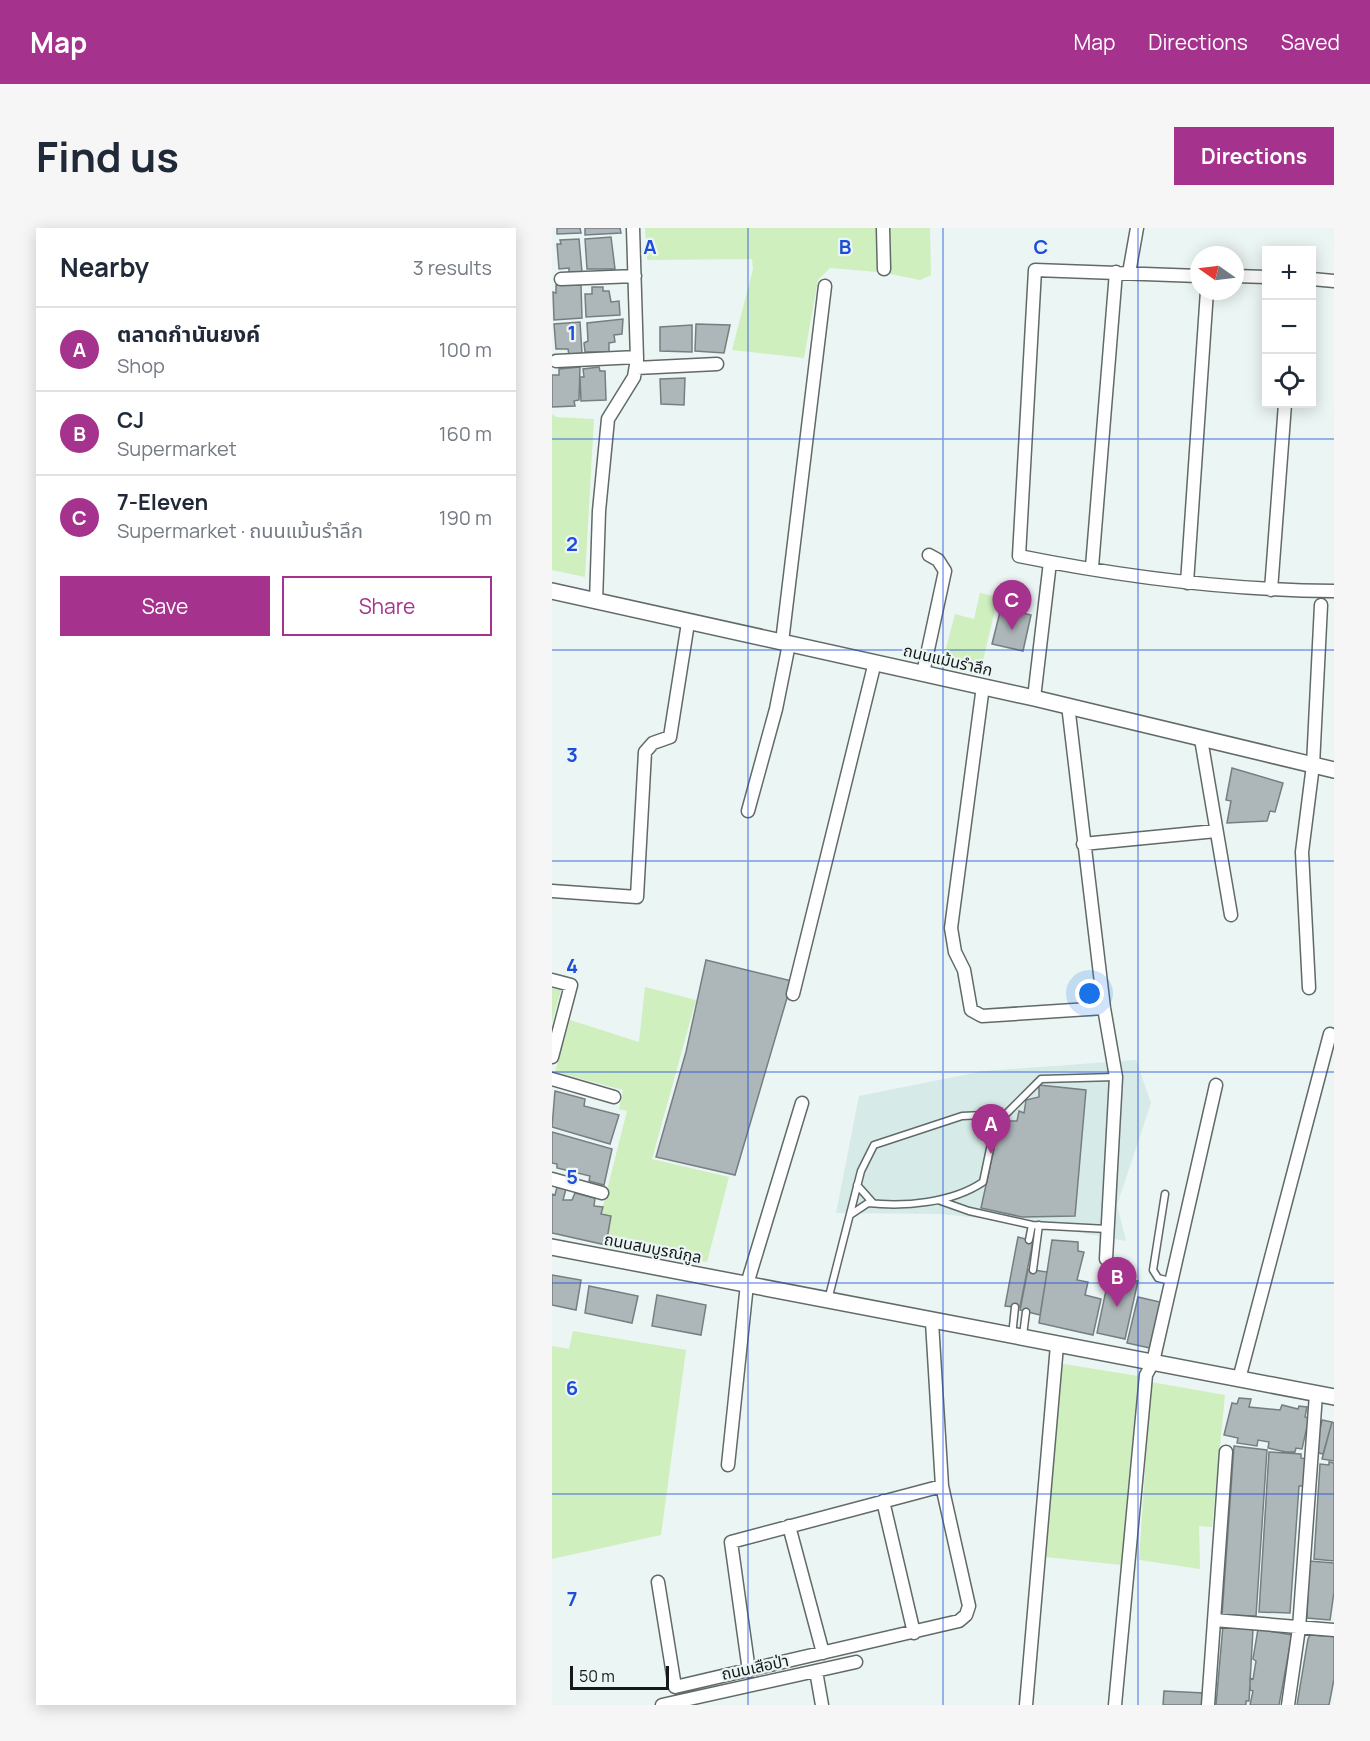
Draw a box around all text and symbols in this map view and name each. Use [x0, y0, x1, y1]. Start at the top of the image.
text: Map [30, 23, 87, 61]
text: Map [1074, 28, 1115, 56]
text: Directions [1148, 28, 1248, 56]
text: Saved [1281, 28, 1340, 56]
text: Find us [36, 127, 179, 185]
button: Directions [1174, 127, 1334, 185]
text: A [643, 233, 657, 260]
text: B [839, 233, 852, 260]
text: C [1034, 233, 1048, 260]
north arrow [1190, 246, 1244, 300]
map controls [1262, 246, 1316, 408]
button: + [1262, 246, 1316, 300]
text: Nearby [60, 249, 149, 285]
text: 3 results [413, 254, 492, 281]
button: − [1262, 300, 1316, 354]
text: ตลาดกำนันยงค์ [117, 319, 260, 349]
text: 1 [568, 319, 576, 346]
text: A [73, 336, 86, 363]
text: 100 m [439, 336, 492, 363]
text: Shop [117, 352, 165, 379]
button: locate [1262, 354, 1316, 408]
text: CJ [117, 405, 144, 435]
text: B [73, 420, 86, 447]
text: 160 m [439, 420, 492, 447]
text: Supermarket [117, 435, 237, 462]
text: 7-Eleven [117, 487, 208, 517]
text: C [72, 504, 87, 531]
text: 190 m [439, 504, 492, 531]
text: Supermarket · ถนนแม้นรำลึก [117, 517, 363, 544]
text: 2 [566, 530, 578, 557]
button: Save [60, 576, 270, 636]
button: Share [282, 576, 492, 636]
pin: C [992, 580, 1032, 630]
street label: ถนนแม้นรำลึก [901, 639, 995, 681]
text: 3 [566, 741, 578, 768]
text: 4 [566, 952, 578, 979]
your location [1075, 979, 1104, 1008]
pin: A [972, 1104, 1010, 1154]
text: 5 [566, 1163, 578, 1190]
street label: ถนนสมบูรณ์กูล [602, 1228, 704, 1268]
pin: B [1098, 1258, 1136, 1307]
text: 6 [566, 1374, 578, 1401]
text: 7 [567, 1585, 577, 1612]
street label: ถนนเสือป่า [719, 1649, 791, 1685]
scale bar [570, 1663, 669, 1690]
text: 50 m [579, 1665, 615, 1687]

